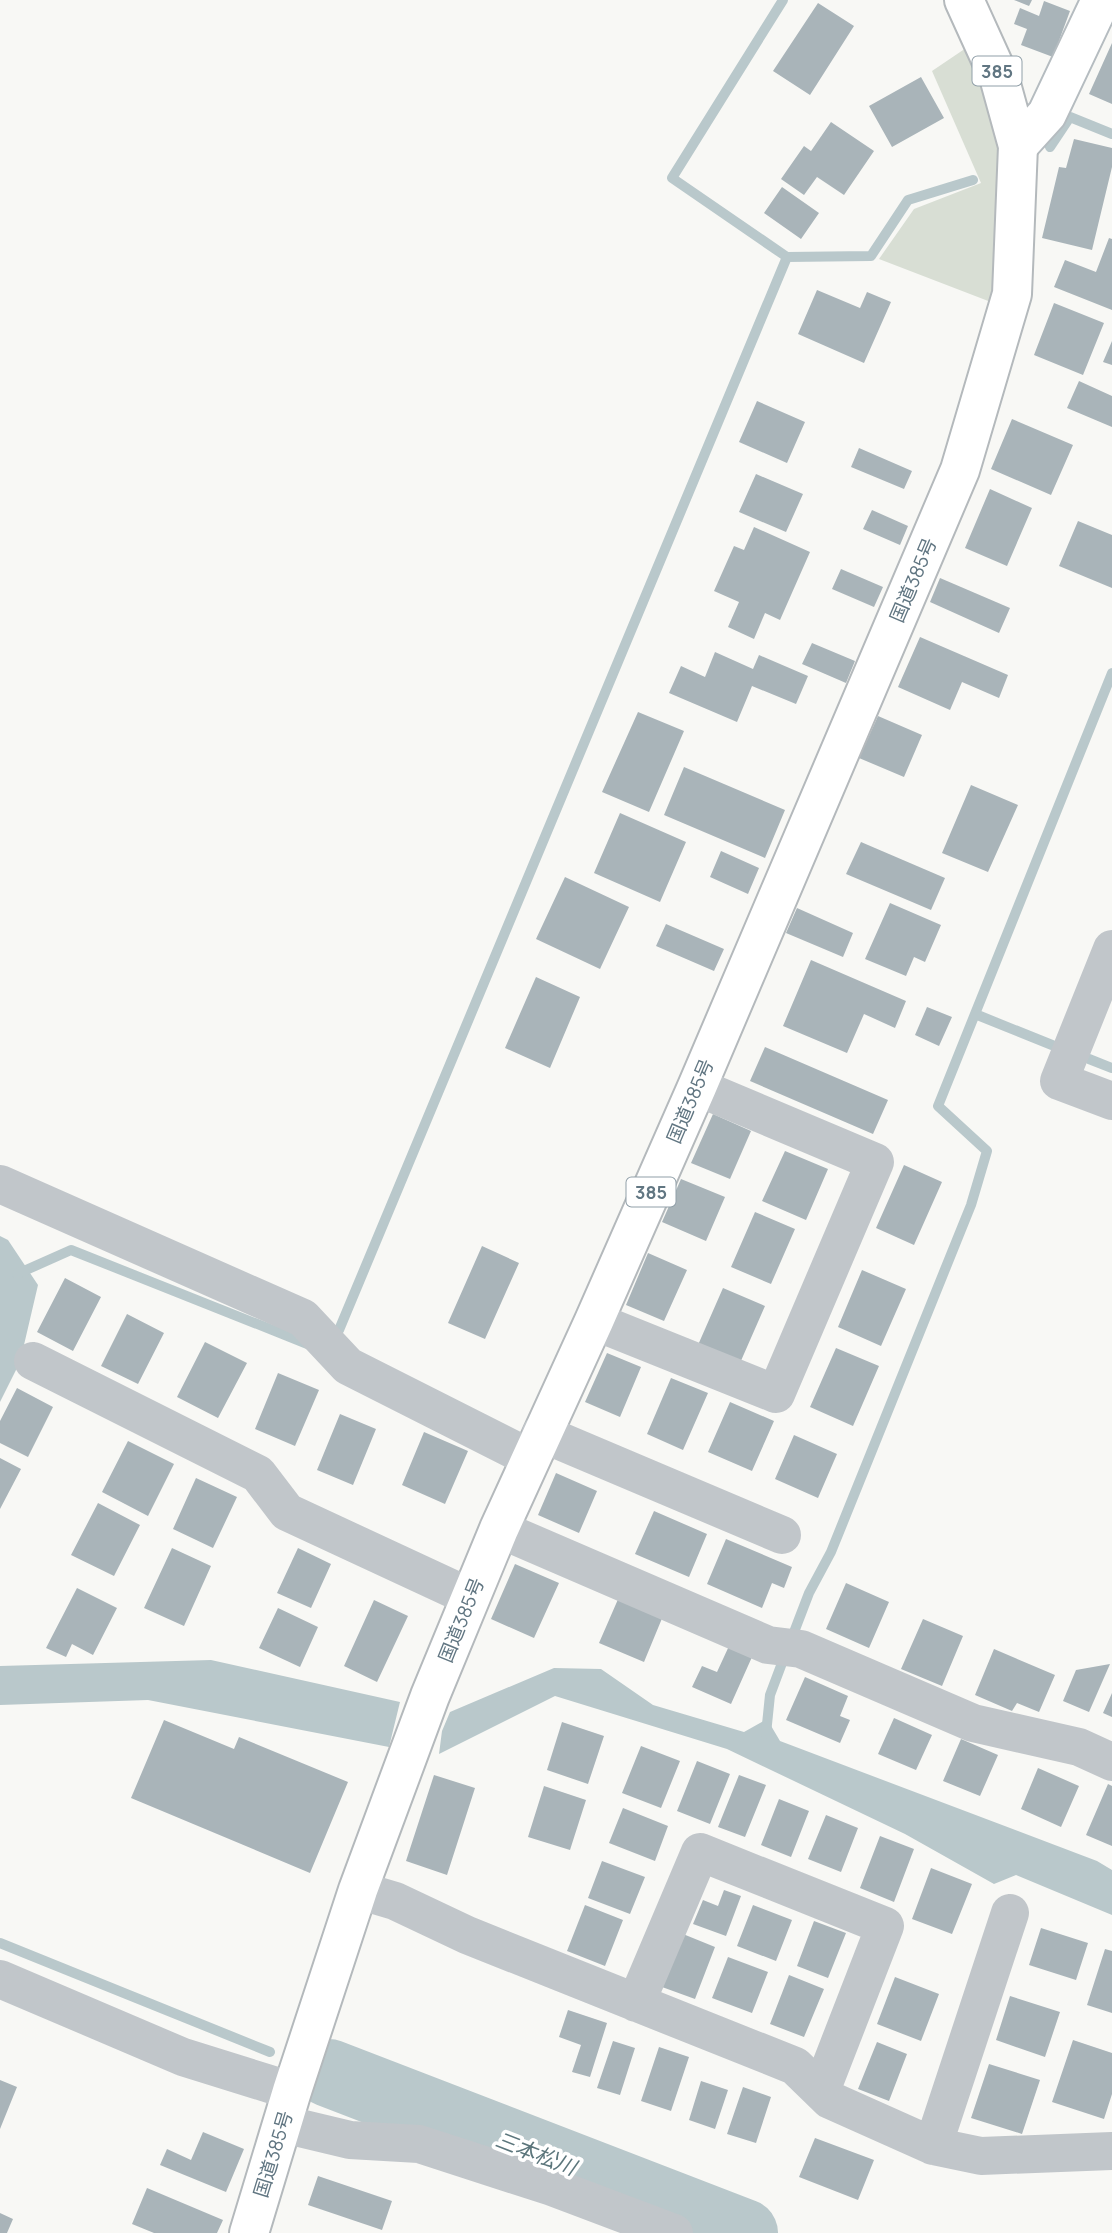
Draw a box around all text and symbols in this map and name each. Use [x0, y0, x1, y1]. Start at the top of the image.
road number: 385 [972, 56, 1021, 86]
street label: 国道385号 [884, 534, 942, 626]
street label: 国道385号 [661, 1055, 719, 1147]
road number: 385 [626, 1177, 676, 1206]
street label: 国道385号 [432, 1574, 490, 1666]
street label: 国道385号 [247, 2107, 299, 2201]
water label: 三本松川 [492, 2125, 582, 2182]

